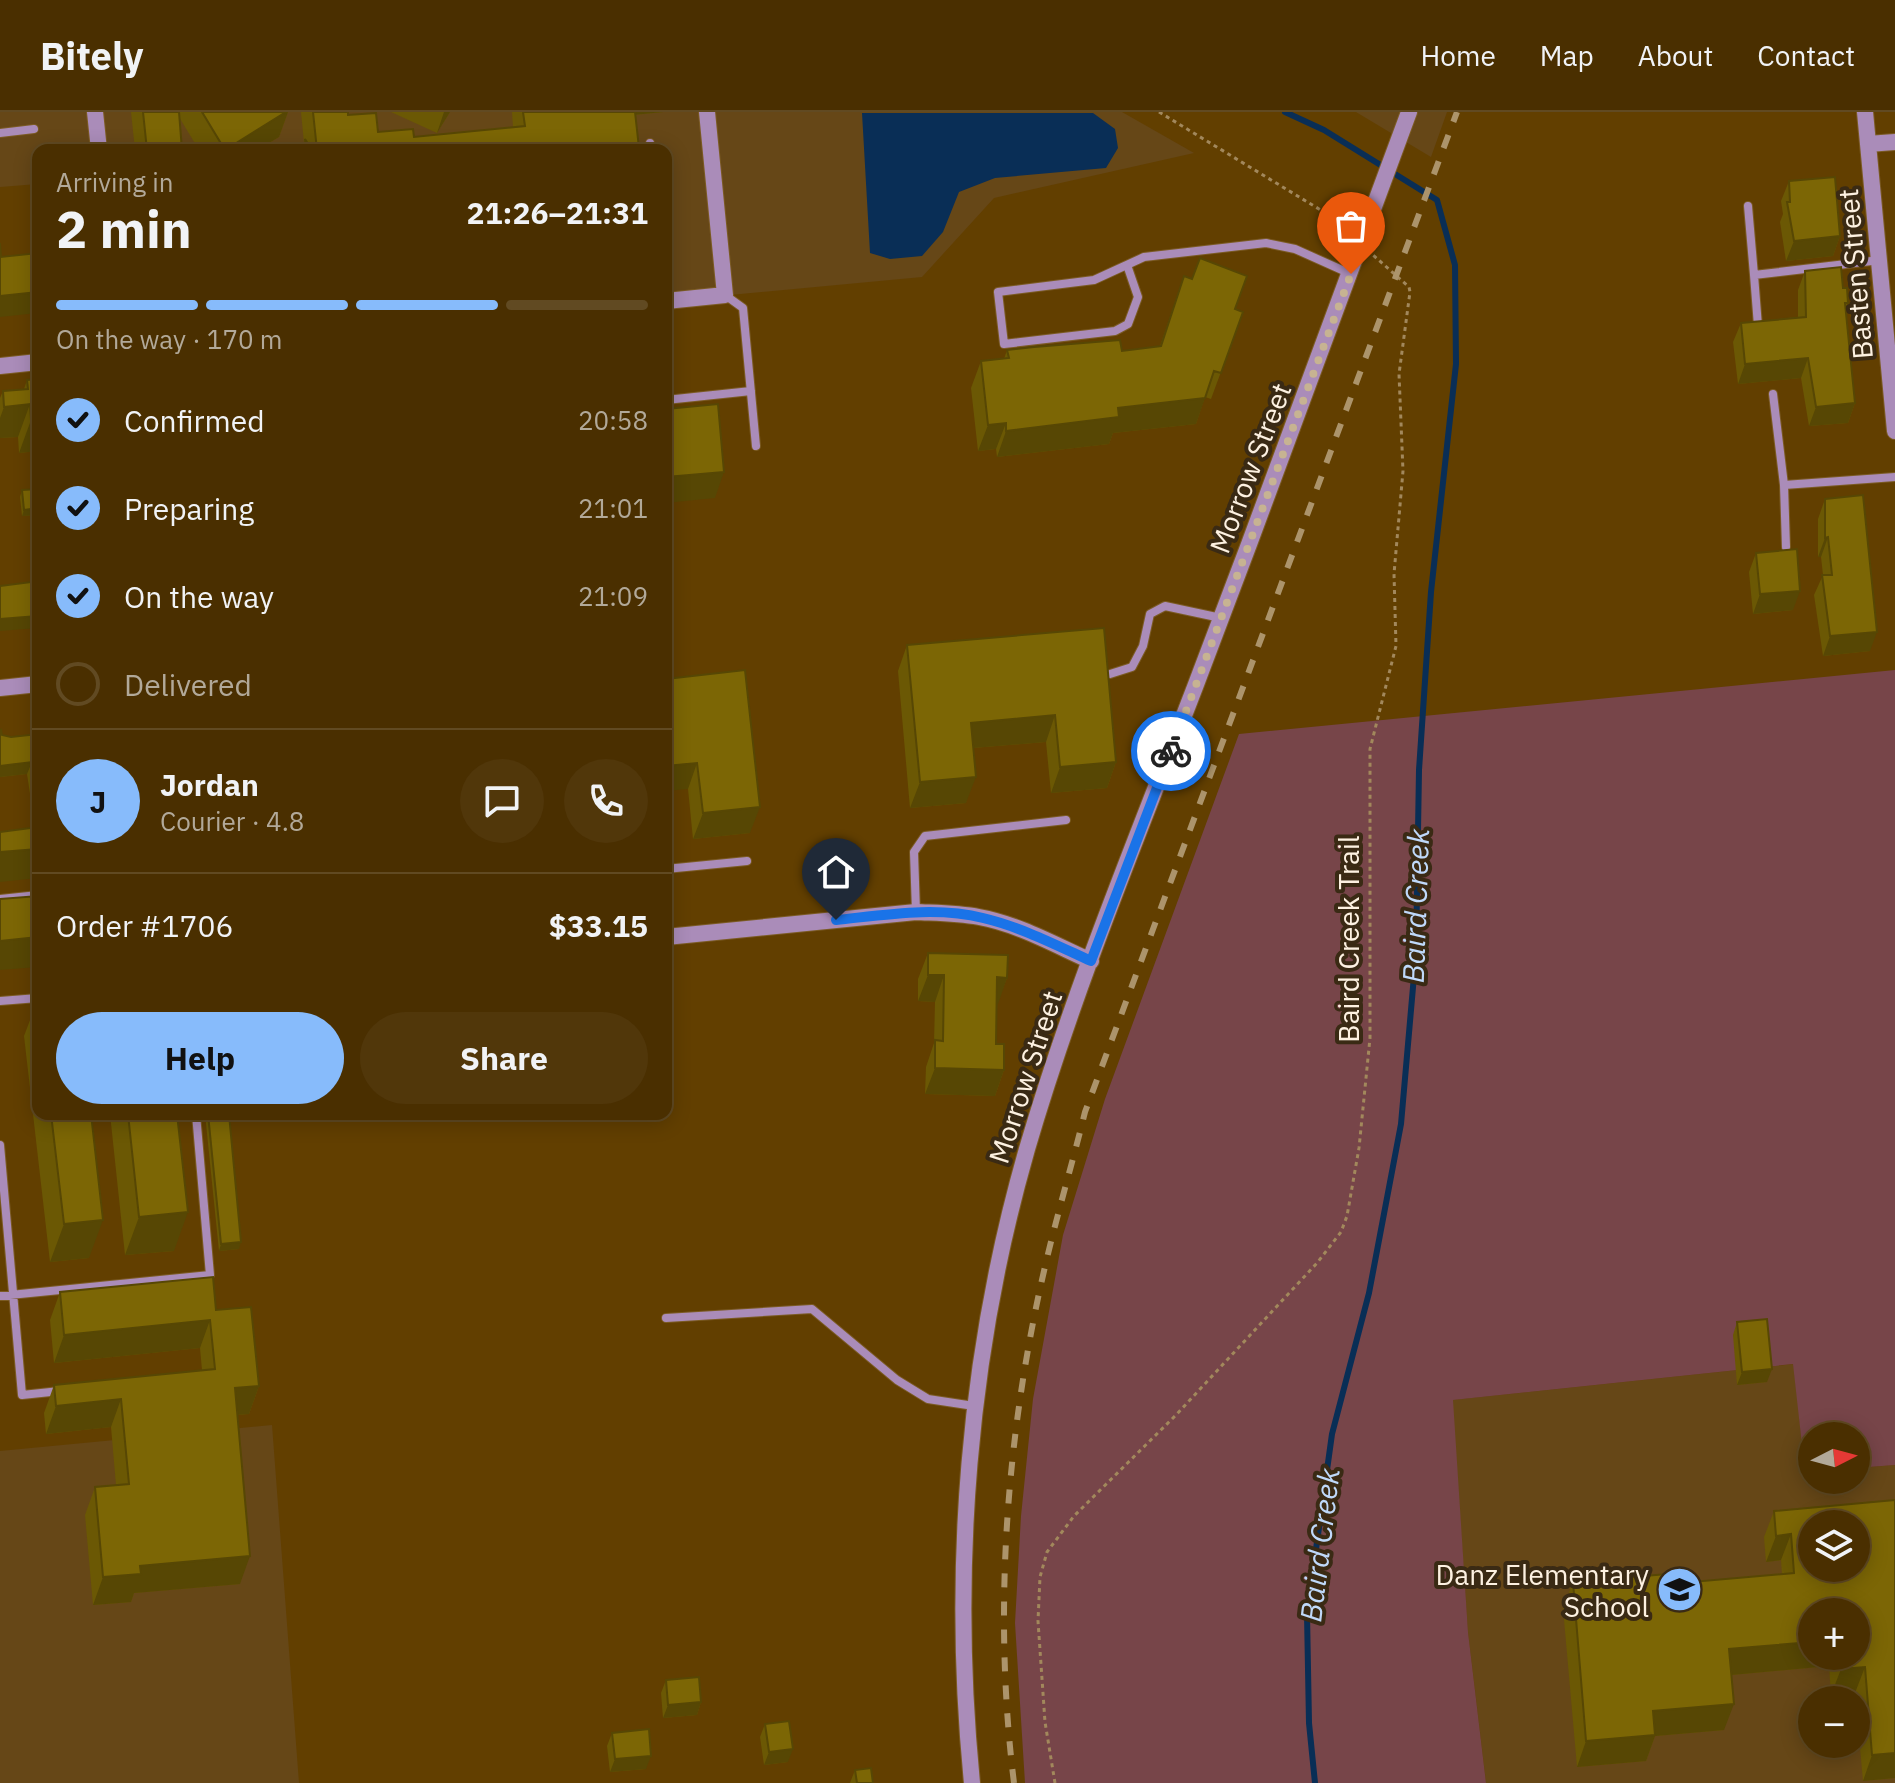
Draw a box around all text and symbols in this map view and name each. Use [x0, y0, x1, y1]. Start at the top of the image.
text: Bitely [40, 31, 144, 80]
text: Home [1420, 37, 1496, 74]
text: Map [1540, 37, 1594, 74]
text: About [1638, 37, 1713, 74]
text: Contact [1757, 37, 1855, 74]
text: Arriving in [56, 165, 173, 199]
street label: Basten Street [1829, 187, 1881, 361]
pin [1317, 192, 1385, 274]
text: 21:26–21:31 [467, 193, 648, 232]
text: 2 min [56, 195, 192, 262]
icon: bag [1329, 204, 1373, 248]
text: On the way · 170 m [56, 322, 282, 356]
street label: Morrow Street [1201, 378, 1299, 558]
icon: check [56, 398, 100, 442]
text: Confirmed [124, 401, 265, 440]
text: 20:58 [578, 403, 648, 437]
icon: check [56, 486, 100, 530]
text: Preparing [124, 489, 254, 528]
text: 21:01 [578, 491, 648, 525]
icon: check [56, 574, 100, 618]
text: On the way [124, 577, 274, 616]
text: 21:09 [578, 579, 648, 613]
text: Delivered [124, 665, 252, 704]
courier [1131, 711, 1211, 791]
icon: bike [1149, 729, 1193, 773]
button: chat [460, 759, 544, 843]
button: phone [564, 759, 648, 843]
text: Jordan [160, 765, 259, 804]
text: J [90, 782, 106, 821]
text: Courier · 4.8 [160, 804, 304, 838]
water label: Baird Creek [1393, 828, 1437, 984]
street label: Baird Creek Trail [1330, 835, 1367, 1043]
pin [802, 838, 870, 920]
icon: home [814, 850, 858, 894]
text: Order #1706 [56, 906, 233, 945]
text: $33.15 [549, 906, 648, 945]
street label: Morrow Street [980, 986, 1070, 1168]
button: Help [56, 1012, 344, 1104]
button: Share [360, 1012, 648, 1104]
north arrow [1798, 1422, 1870, 1494]
map controls [1798, 1422, 1870, 1758]
water label: Baird Creek [1290, 1466, 1348, 1624]
button: layers [1798, 1510, 1870, 1582]
place label: Danz Elementary School [1435, 1556, 1649, 1625]
school or university icon: Danz Elementary School [1656, 1566, 1704, 1614]
button: + [1798, 1598, 1870, 1670]
button: − [1798, 1686, 1870, 1758]

